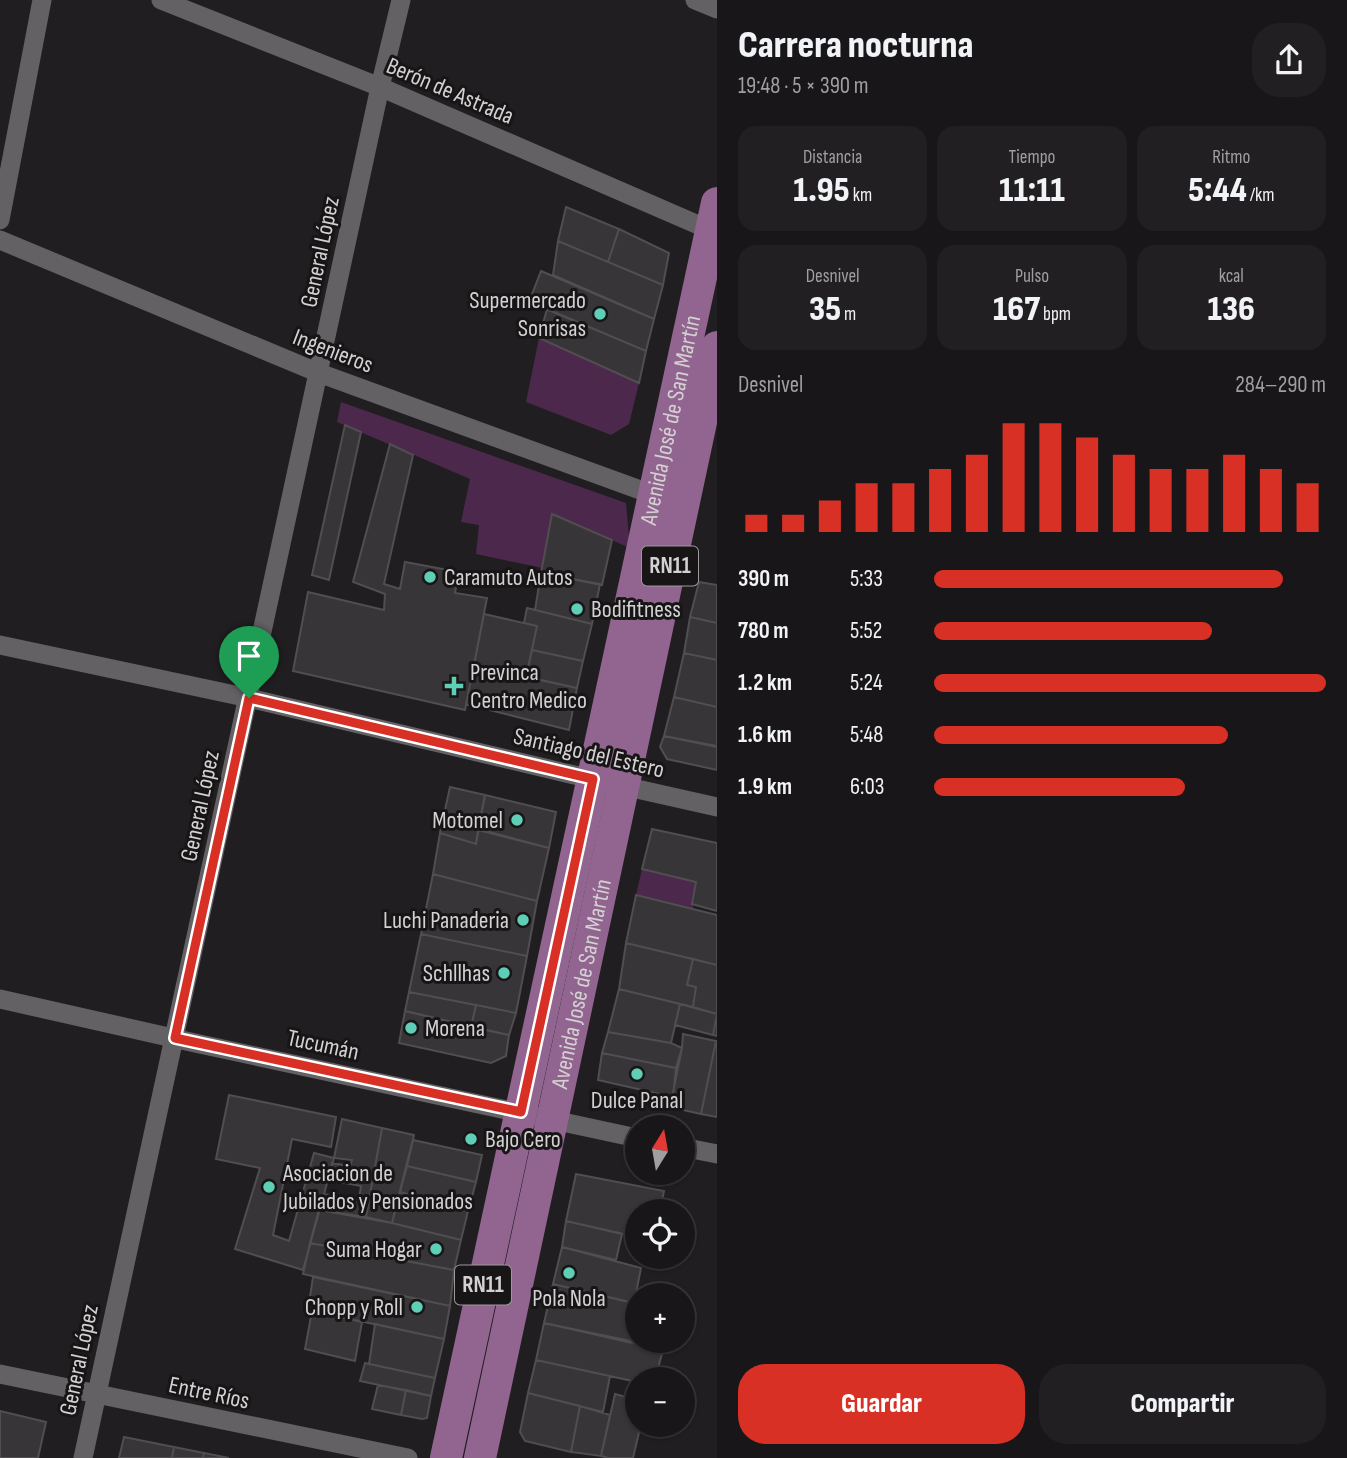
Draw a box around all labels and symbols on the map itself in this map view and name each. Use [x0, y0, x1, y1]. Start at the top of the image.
street label: Berón de Astrada [382, 51, 518, 131]
street label: General López [294, 194, 346, 310]
place label: Supermercado Sonrisas [469, 286, 586, 343]
marker: Supermercado Sonrisas [592, 306, 608, 322]
street label: Avenida José de San Martín [633, 313, 707, 528]
street label: Ingenieros [289, 322, 377, 380]
road number: RN11 [642, 546, 698, 586]
place label: Caramuto Autos [444, 563, 573, 592]
marker: Caramuto Autos [422, 569, 438, 585]
place label: Bodifitness [591, 595, 681, 624]
marker: Bodifitness [569, 601, 585, 617]
pin [219, 626, 279, 698]
place label: Previnca Centro Medico [470, 658, 587, 715]
marker: Previnca Centro Medico [444, 676, 464, 696]
street label: Santiago del Estero [511, 722, 667, 784]
street label: General López [174, 748, 226, 864]
place label: Motomel [432, 806, 503, 835]
marker: Motomel [509, 812, 525, 828]
street label: Avenida José de San Martín [545, 876, 618, 1092]
place label: Luchi Panaderia [383, 906, 509, 935]
marker: Luchi Panaderia [515, 912, 531, 928]
place label: Schllhas [423, 959, 490, 988]
marker: Schllhas [496, 965, 512, 981]
place label: Morena [425, 1014, 485, 1043]
marker: Morena [403, 1020, 419, 1036]
street label: Tucumán [284, 1023, 362, 1067]
marker: Dulce Panal [629, 1066, 645, 1082]
place label: Dulce Panal [591, 1086, 683, 1115]
north arrow [625, 1115, 695, 1185]
place label: Bajo Cero [485, 1125, 561, 1154]
marker: Bajo Cero [463, 1131, 479, 1147]
place label: Asociacion de Jubilados y Pensionados [282, 1159, 473, 1216]
marker: Asociacion de Jubilados y Pensionados [261, 1179, 277, 1195]
place label: Suma Hogar [326, 1235, 422, 1264]
marker: Suma Hogar [428, 1241, 444, 1257]
marker: Pola Nola [561, 1265, 577, 1281]
road number: RN11 [455, 1266, 511, 1304]
place label: Pola Nola [532, 1284, 606, 1313]
place label: Chopp y Roll [305, 1293, 403, 1322]
marker: Chopp y Roll [409, 1299, 425, 1315]
street label: General López [53, 1302, 105, 1418]
street label: Entre Ríos [166, 1370, 252, 1416]

